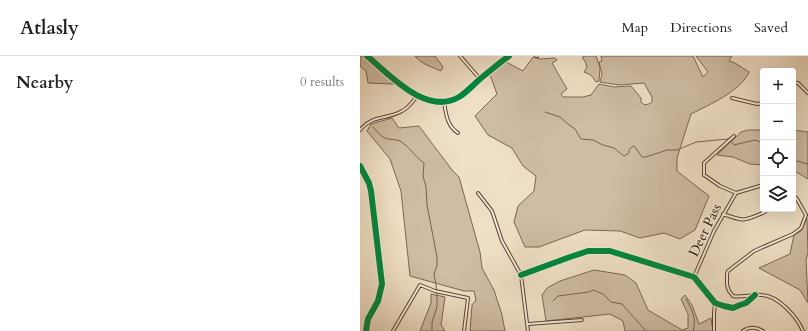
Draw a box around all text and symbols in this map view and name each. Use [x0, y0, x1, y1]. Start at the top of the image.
text: Atlasly [20, 15, 79, 41]
text: Map [622, 18, 648, 37]
text: Directions [670, 18, 732, 37]
text: Saved [754, 18, 788, 37]
map controls [760, 68, 796, 212]
button: + [760, 68, 796, 104]
text: Nearby [16, 71, 73, 94]
text: 0 results [300, 73, 344, 91]
button: − [760, 104, 796, 140]
button: locate [760, 140, 796, 176]
button: layers [760, 176, 796, 212]
street label: Deer Pass [684, 200, 726, 260]

